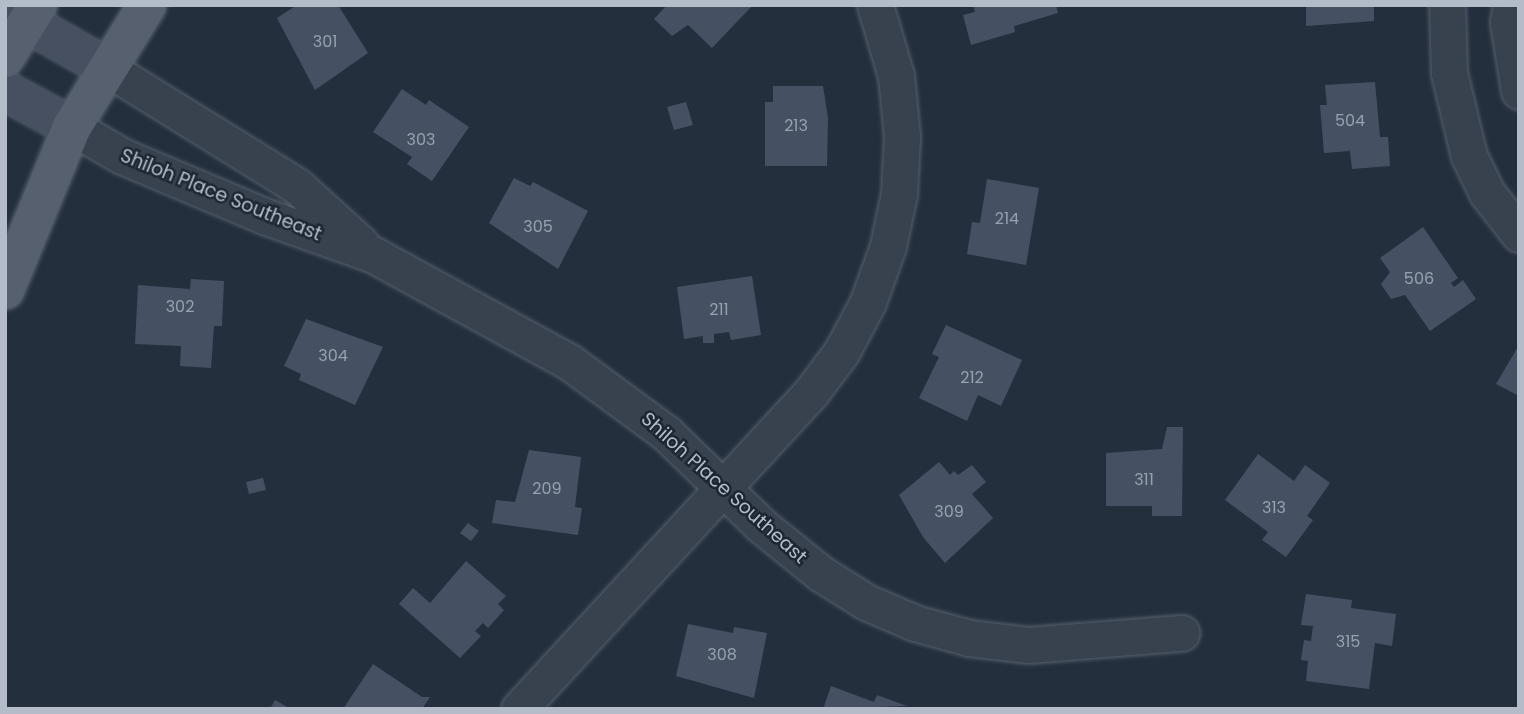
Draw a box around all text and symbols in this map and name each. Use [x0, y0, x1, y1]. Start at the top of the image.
house number: 301 [313, 32, 337, 52]
house number: 504 [1335, 111, 1365, 131]
house number: 213 [784, 116, 808, 136]
house number: 303 [407, 130, 435, 150]
street label: Shiloh Place Southeast [117, 144, 325, 246]
house number: 214 [995, 209, 1019, 229]
house number: 305 [523, 217, 553, 237]
house number: 506 [1404, 269, 1434, 289]
house number: 302 [166, 297, 194, 317]
house number: 211 [709, 300, 729, 320]
house number: 304 [318, 346, 348, 366]
house number: 212 [960, 368, 984, 388]
street label: Shiloh Place Southeast [636, 408, 812, 568]
house number: 311 [1134, 470, 1154, 490]
house number: 209 [532, 479, 562, 499]
house number: 313 [1262, 498, 1286, 518]
house number: 309 [934, 502, 964, 522]
house number: 315 [1336, 632, 1360, 652]
house number: 308 [707, 645, 737, 665]

